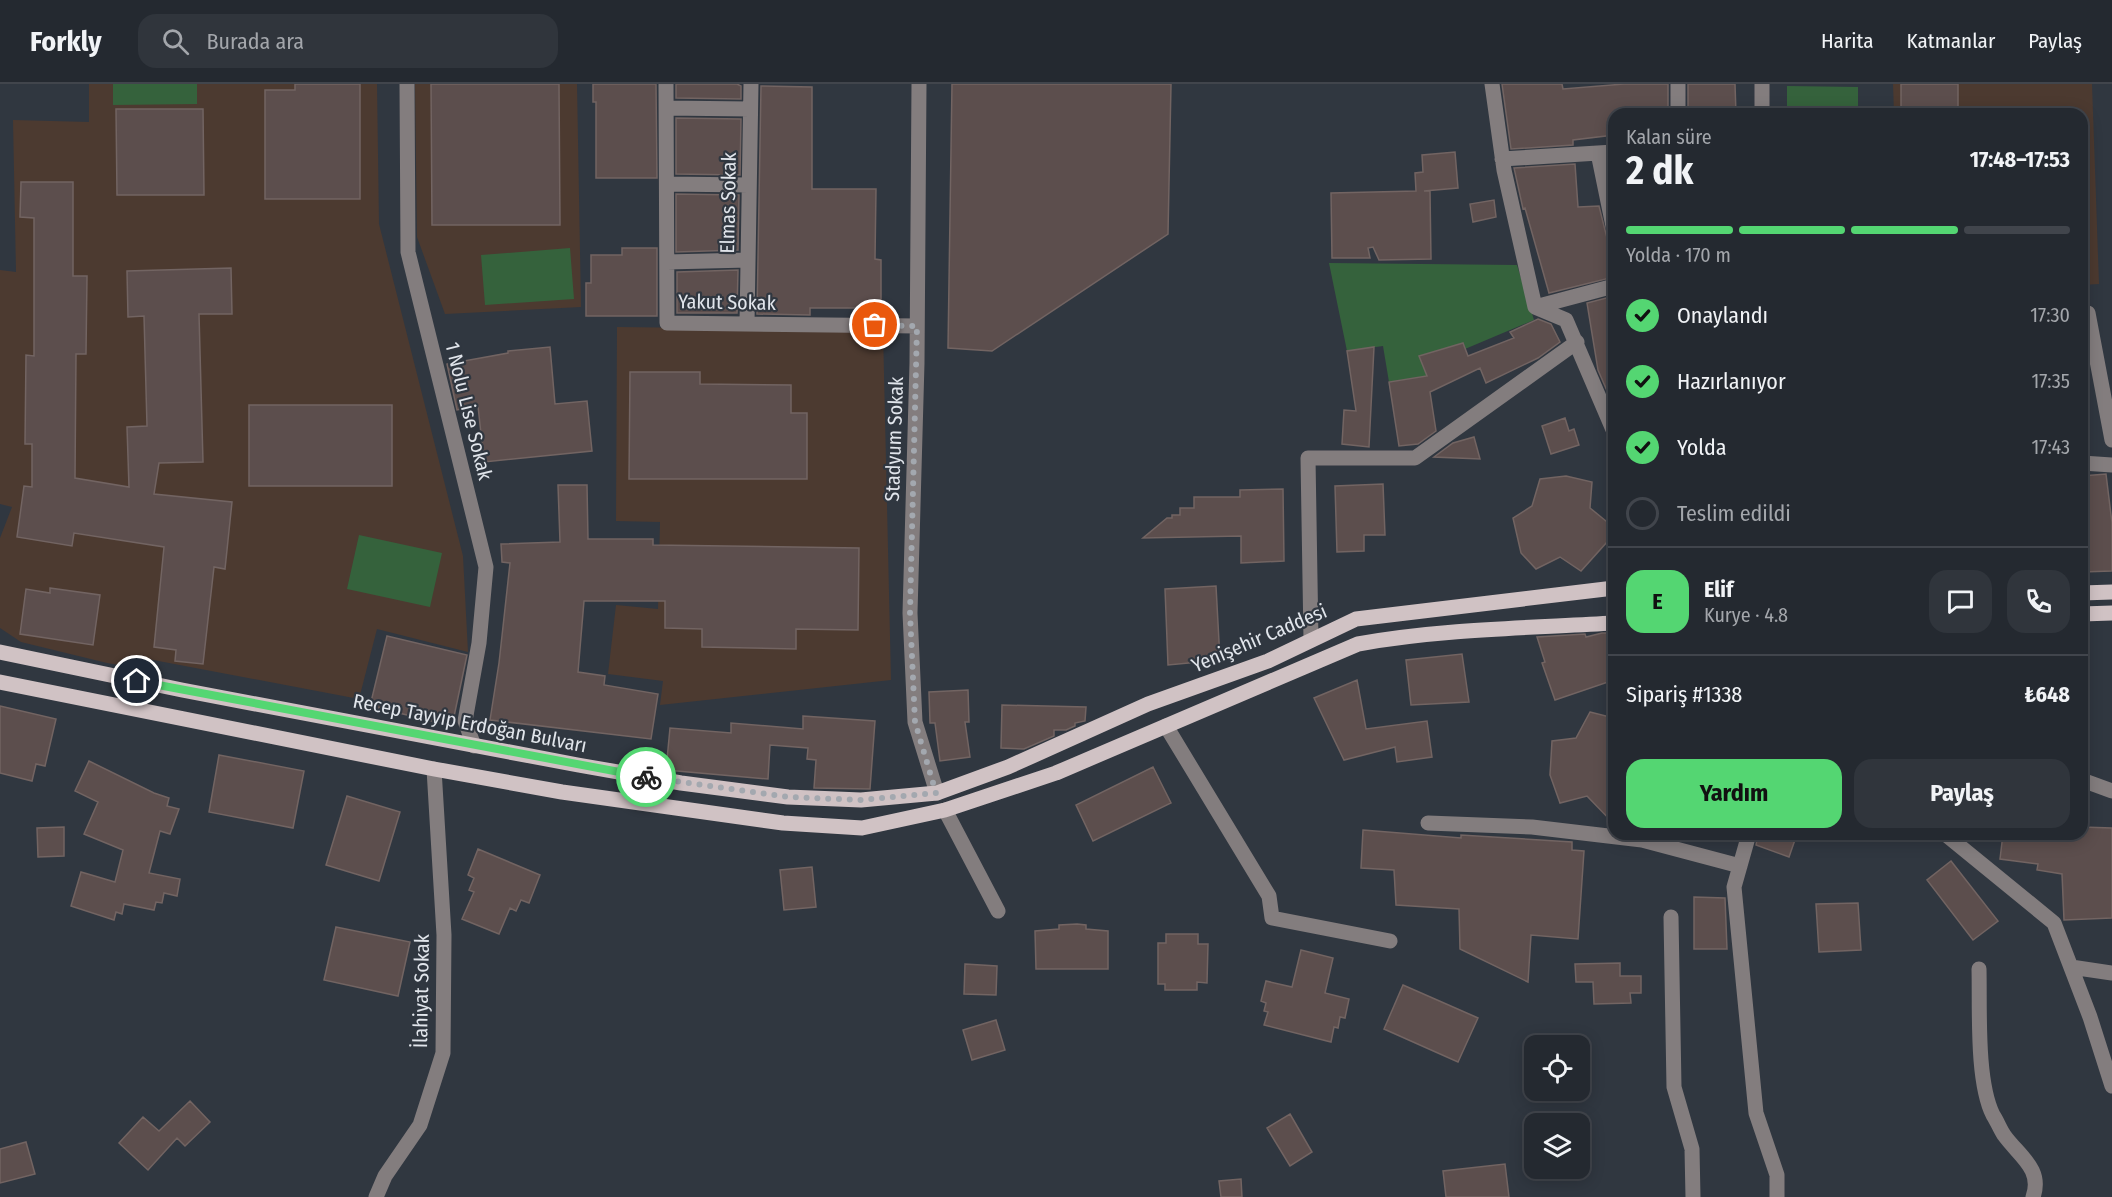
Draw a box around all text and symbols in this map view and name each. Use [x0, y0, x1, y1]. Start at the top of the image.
search box [138, 14, 558, 68]
text: Forkly [30, 25, 102, 58]
icon: search [159, 25, 192, 58]
text: Burada ara [207, 28, 304, 55]
text: Harita [1821, 28, 1874, 54]
text: Katmanlar [1907, 28, 1995, 54]
text: Paylaş [2028, 28, 2082, 54]
text: Kalan süre [1626, 125, 1712, 149]
text: 17:48–17:53 [1970, 146, 2070, 173]
text: 2 dk [1626, 148, 1693, 194]
street label: Elmas Sokak [715, 151, 741, 254]
text: Yolda · 170 m [1626, 243, 1731, 267]
street label: Yakut Sokak [678, 289, 777, 315]
pin [849, 299, 900, 350]
icon: check [1626, 299, 1659, 332]
text: Onaylandı [1677, 302, 1768, 329]
text: 17:30 [2030, 303, 2070, 327]
icon: bag [858, 308, 891, 341]
street label: 1 Nolu Lise Sokak [440, 340, 498, 483]
icon: check [1626, 365, 1659, 398]
text: Hazırlanıyor [1677, 368, 1786, 395]
text: 17:35 [2031, 369, 2070, 393]
street label: Stadyum Sokak [880, 376, 908, 502]
icon: check [1626, 431, 1659, 464]
text: Yolda [1677, 434, 1727, 461]
text: 17:43 [2032, 435, 2070, 459]
text: Teslim edildi [1677, 500, 1791, 527]
button: chat [1929, 570, 1992, 633]
button: phone [2007, 570, 2070, 633]
text: Elif [1704, 576, 1733, 603]
text: E [1652, 588, 1663, 615]
street label: Yenişehir Caddesi [1188, 599, 1331, 678]
text: Kurye · 4.8 [1704, 603, 1788, 627]
pin [111, 655, 162, 706]
icon: home [120, 664, 153, 697]
text: Sipariş #1338 [1626, 681, 1742, 708]
text: ₺648 [2024, 681, 2070, 708]
street label: Recep Tayyip Erdoğan Bulvarı [351, 689, 589, 757]
courier [616, 747, 676, 807]
button: Yardım [1626, 759, 1842, 828]
button: Paylaş [1854, 759, 2070, 828]
icon: bike [630, 761, 663, 794]
street label: İlahiyat Sokak [408, 933, 434, 1048]
map controls [1524, 1035, 1590, 1179]
button: locate [1524, 1035, 1590, 1101]
button: layers [1524, 1113, 1590, 1179]

